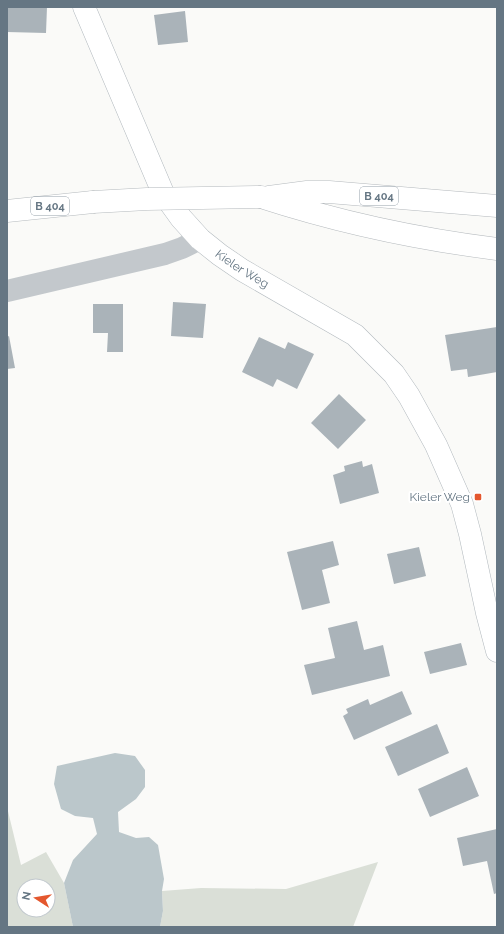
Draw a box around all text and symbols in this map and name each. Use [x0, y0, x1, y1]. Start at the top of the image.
road number: B 404 [360, 187, 398, 205]
road number: B 404 [31, 197, 69, 215]
street label: Kieler Weg [212, 247, 271, 291]
place label: Kieler Weg [410, 490, 470, 504]
marker: Kieler Weg [473, 492, 483, 502]
north arrow [16, 878, 56, 918]
text: N [19, 891, 34, 901]

